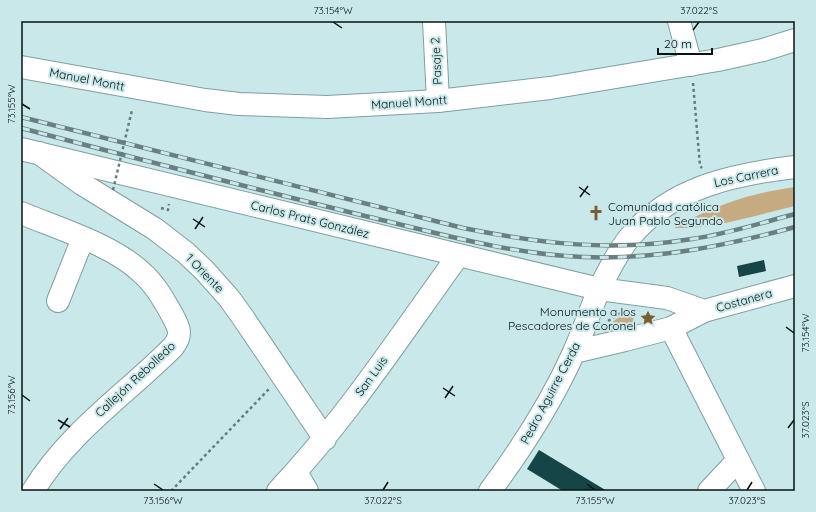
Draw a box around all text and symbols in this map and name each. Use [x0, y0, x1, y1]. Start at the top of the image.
text: 73.154°W [313, 4, 353, 17]
text: 37.022°S [680, 4, 718, 17]
scale bar [658, 30, 712, 56]
text: 20 m [664, 36, 692, 51]
street label: Pasaje 2 [427, 37, 445, 85]
street label: Manuel Montt [48, 64, 126, 94]
text: 73.155°W [5, 84, 18, 124]
street label: Manuel Montt [371, 92, 447, 112]
street label: Los Carrera [713, 162, 779, 190]
street label: Carlos Prats González [249, 197, 371, 241]
place label: Comunidad católica Juan Pablo Segundo [608, 199, 723, 228]
church icon: Comunidad católica Juan Pablo Segundo [587, 204, 605, 222]
street label: 1 Oriente [183, 250, 227, 296]
street label: Costanera [714, 285, 774, 315]
place label: Monumento a los Pescadores de Coronel [508, 304, 636, 333]
place icon: Monumento a los Pescadores de Coronel [639, 309, 657, 327]
text: 73.154°W [799, 313, 812, 353]
street label: Callejón Rebolledo [92, 338, 178, 420]
street label: Pedro Aguirre Cerda [517, 340, 583, 446]
street label: San Luis [352, 353, 391, 399]
text: 73.156°W [5, 375, 18, 415]
text: 37.023°S [799, 401, 812, 439]
text: 73.156°W [143, 494, 183, 507]
text: 37.022°S [364, 494, 402, 507]
text: 73.155°W [575, 494, 615, 507]
text: 37.023°S [728, 494, 766, 507]

